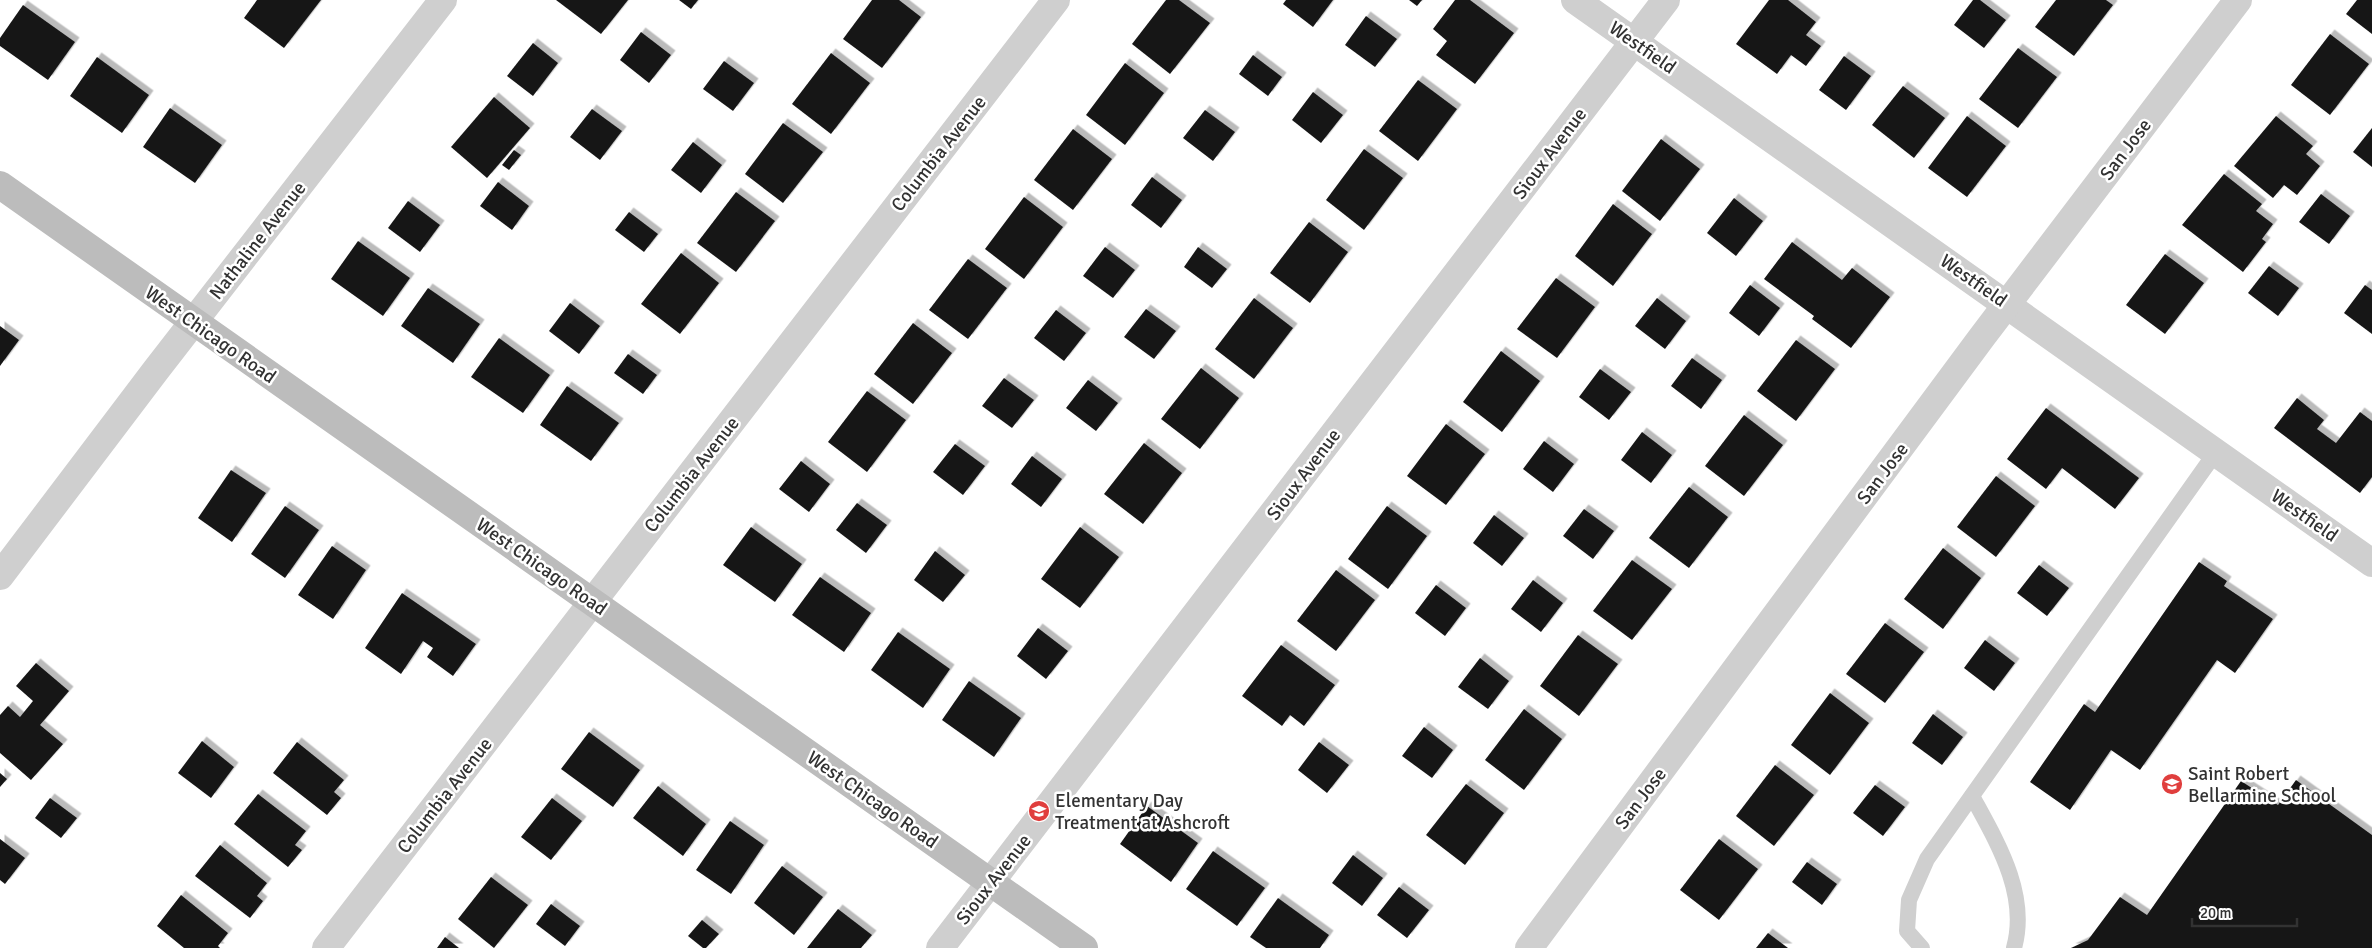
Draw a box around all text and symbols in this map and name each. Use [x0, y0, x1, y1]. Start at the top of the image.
street label: Westfield [1604, 16, 1681, 80]
street label: Columbia Avenue [886, 91, 992, 216]
street label: Sioux Avenue [1508, 103, 1592, 204]
street label: San Jose [2095, 114, 2157, 185]
street label: Nathaline Avenue [204, 177, 311, 304]
street label: Westfield [1935, 249, 2012, 313]
street label: West Chicago Road [140, 281, 281, 389]
street label: Columbia Avenue [639, 412, 745, 537]
street label: Sioux Avenue [1262, 424, 1346, 525]
street label: San Jose [1852, 438, 1914, 509]
street label: Westfield [2266, 484, 2343, 548]
street label: West Chicago Road [471, 513, 612, 621]
street label: Columbia Avenue [392, 733, 498, 858]
street label: West Chicago Road [802, 746, 943, 854]
place label: Saint Robert Bellarmine School [2188, 762, 2336, 808]
street label: San Jose [1610, 763, 1672, 834]
school or university icon: Saint Robert Bellarmine School [2160, 772, 2184, 796]
place label: Elementary Day Treatment at Ashcroft [1055, 789, 1230, 835]
school or university icon: Elementary Day Treatment at Ashcroft [1027, 799, 1051, 823]
street label: Sioux Avenue [951, 830, 1037, 930]
scale bar [2192, 896, 2297, 928]
text: 20 m [2200, 904, 2231, 922]

